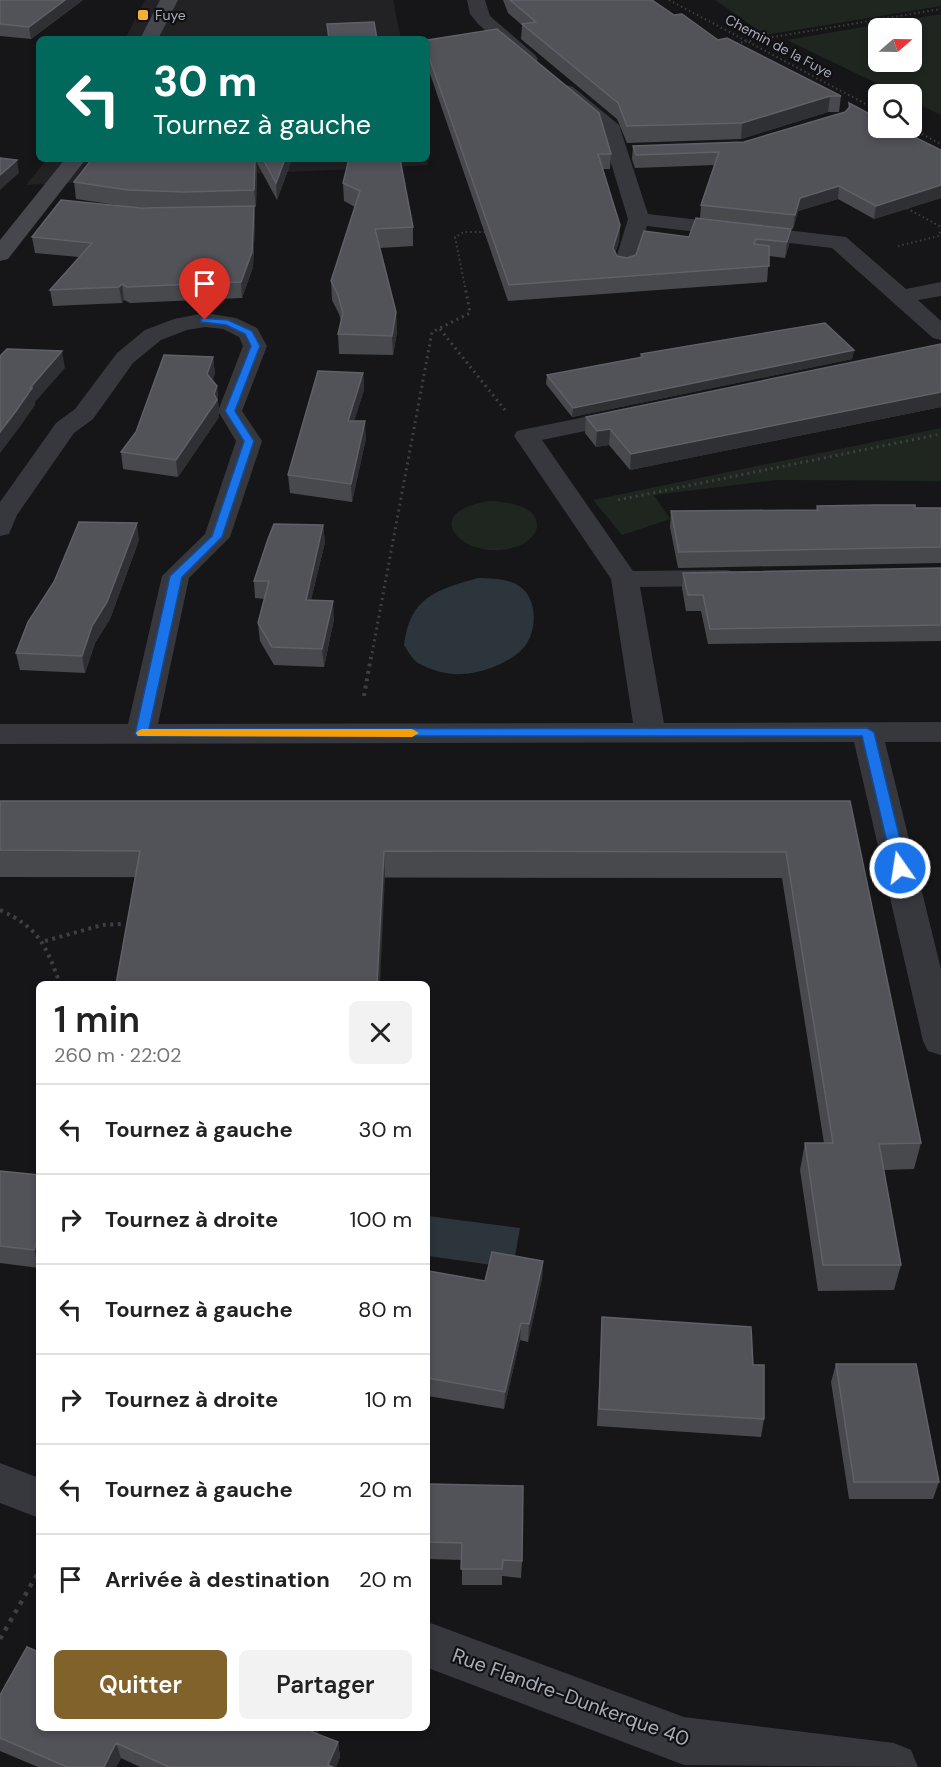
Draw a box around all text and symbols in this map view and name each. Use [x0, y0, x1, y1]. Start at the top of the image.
place label: Fuye [155, 6, 186, 24]
marker: Fuye [136, 8, 150, 22]
street label: Chemin de la Fuye [722, 10, 836, 82]
north arrow [868, 18, 922, 72]
map controls [868, 18, 922, 138]
text: 30 m [153, 54, 257, 109]
icon: left [54, 60, 132, 138]
button: search [868, 84, 922, 138]
text: Tournez à gauche [153, 107, 371, 142]
pin [179, 258, 230, 320]
icon: arrive [188, 267, 221, 300]
position arrow [868, 836, 932, 900]
text: 1 min [54, 996, 140, 1043]
button: close [349, 1001, 412, 1064]
text: 260 m · 22:02 [54, 1042, 182, 1068]
icon: left [54, 1113, 87, 1146]
text: Tournez à gauche [105, 1115, 293, 1144]
text: 30 m [358, 1115, 412, 1144]
icon: right [54, 1203, 87, 1236]
text: Tournez à droite [105, 1205, 278, 1234]
text: 100 m [350, 1205, 412, 1234]
icon: left [54, 1293, 87, 1326]
text: Tournez à gauche [105, 1295, 293, 1324]
text: 80 m [358, 1295, 412, 1324]
icon: right [54, 1383, 87, 1416]
text: Tournez à droite [105, 1385, 278, 1414]
text: 10 m [365, 1385, 412, 1414]
icon: left [54, 1473, 87, 1506]
text: Tournez à gauche [105, 1475, 293, 1504]
text: 20 m [359, 1475, 412, 1504]
icon: arrive [54, 1563, 87, 1596]
text: Arrivée à destination [105, 1565, 330, 1594]
text: 20 m [359, 1565, 412, 1594]
street label: Rue Flandre-Dunkerque 40 [449, 1642, 693, 1752]
button: Quitter [54, 1650, 227, 1719]
button: Partager [239, 1650, 412, 1719]

